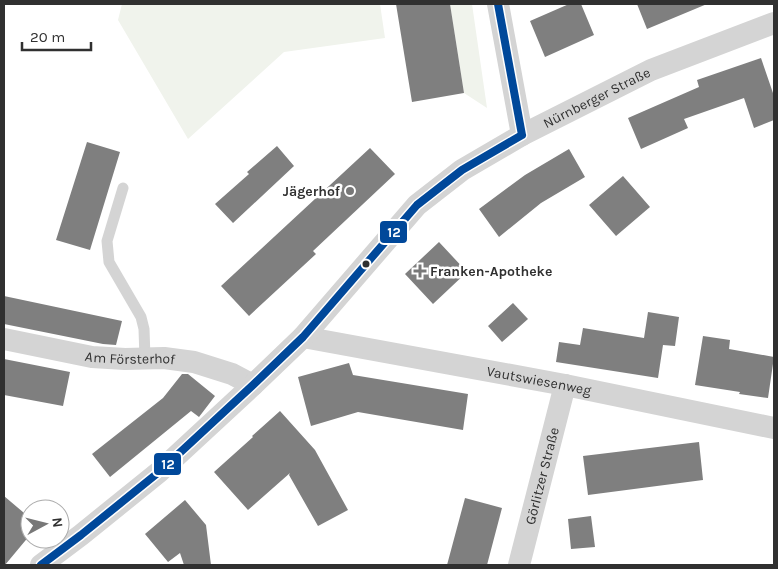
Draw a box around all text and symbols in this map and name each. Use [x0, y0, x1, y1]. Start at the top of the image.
scale bar [22, 20, 91, 52]
text: 20 m [30, 28, 65, 46]
street label: Nürnberger Straße [540, 64, 653, 132]
place label: Jägerhof [283, 183, 341, 200]
marker: Jägerhof [344, 185, 356, 197]
line badge: 12 [379, 220, 408, 244]
text: 12 [387, 224, 401, 241]
unlabelled marker [361, 259, 371, 269]
place label: Franken-Apotheke [430, 263, 552, 280]
marker: Franken-Apotheke [414, 265, 426, 277]
street label: Am Försterhof [84, 348, 176, 368]
street label: Vautswiesenweg [485, 363, 593, 399]
street label: Görlitzer Straße [522, 426, 563, 526]
line badge: 12 [153, 452, 182, 476]
text: 12 [161, 456, 175, 473]
north arrow [20, 499, 70, 549]
text: N [48, 516, 66, 528]

